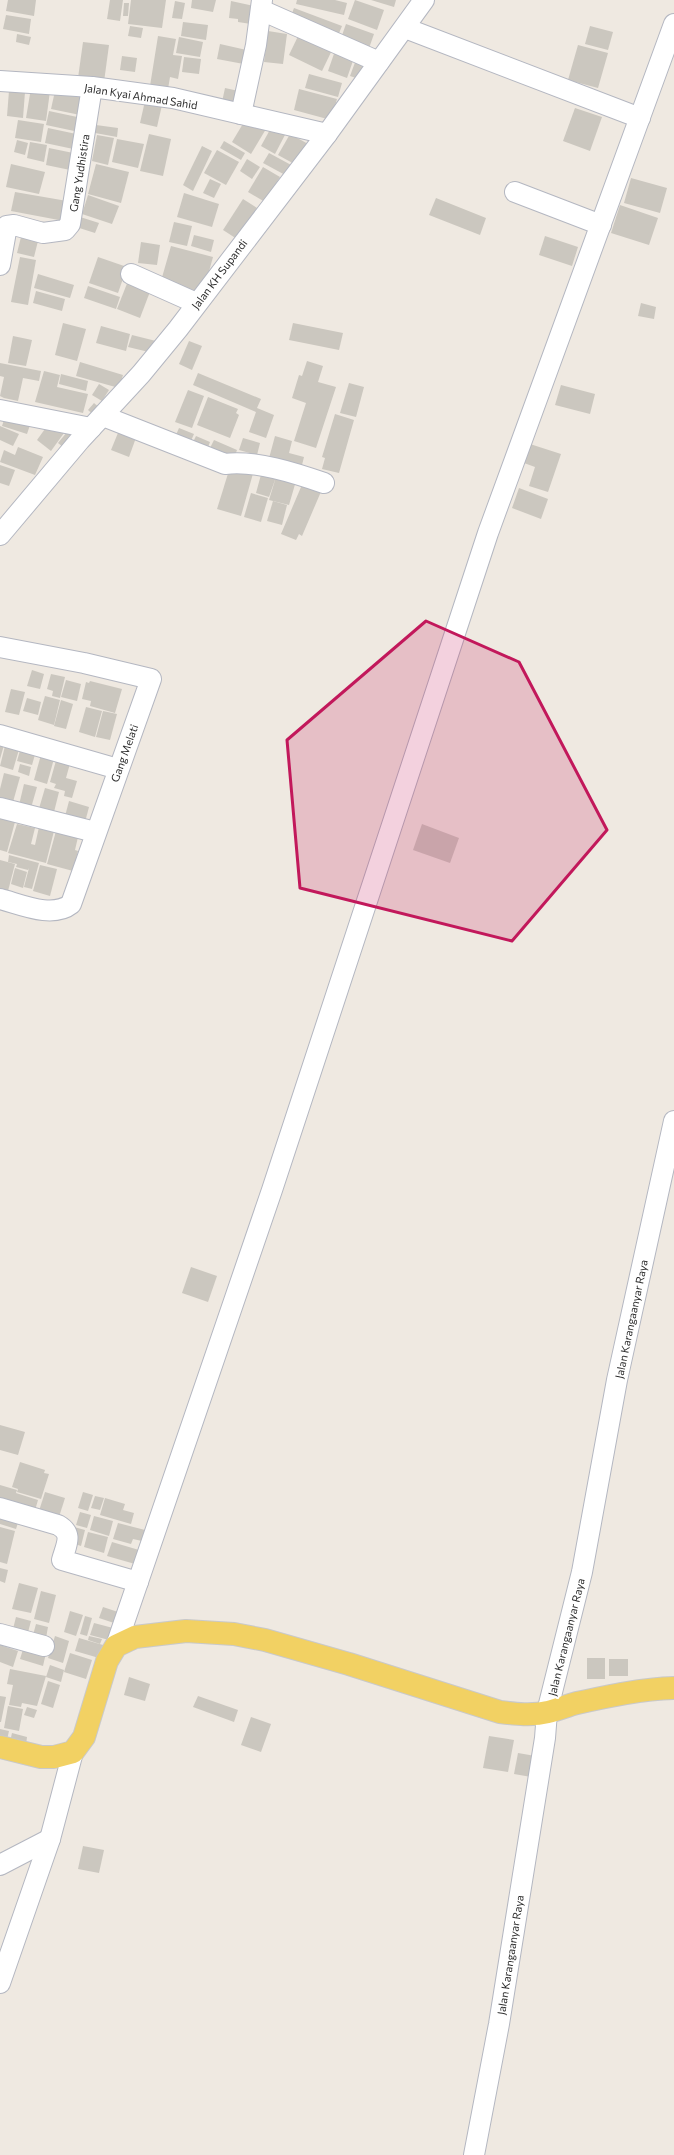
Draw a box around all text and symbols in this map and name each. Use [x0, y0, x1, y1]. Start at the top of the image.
street label: Jalan Kyai Ahmad Sahid [83, 81, 199, 112]
street label: Gang Yudhistira [66, 133, 92, 213]
street label: Jalan KH Supandi [189, 236, 250, 312]
street label: Gang Melati [108, 722, 140, 784]
street label: Jalan Karangaanyar Raya [612, 1258, 651, 1380]
street label: Jalan Karangaanyar Raya [545, 1577, 588, 1698]
street label: Jalan Karangaanyar Raya [494, 1894, 527, 2016]

